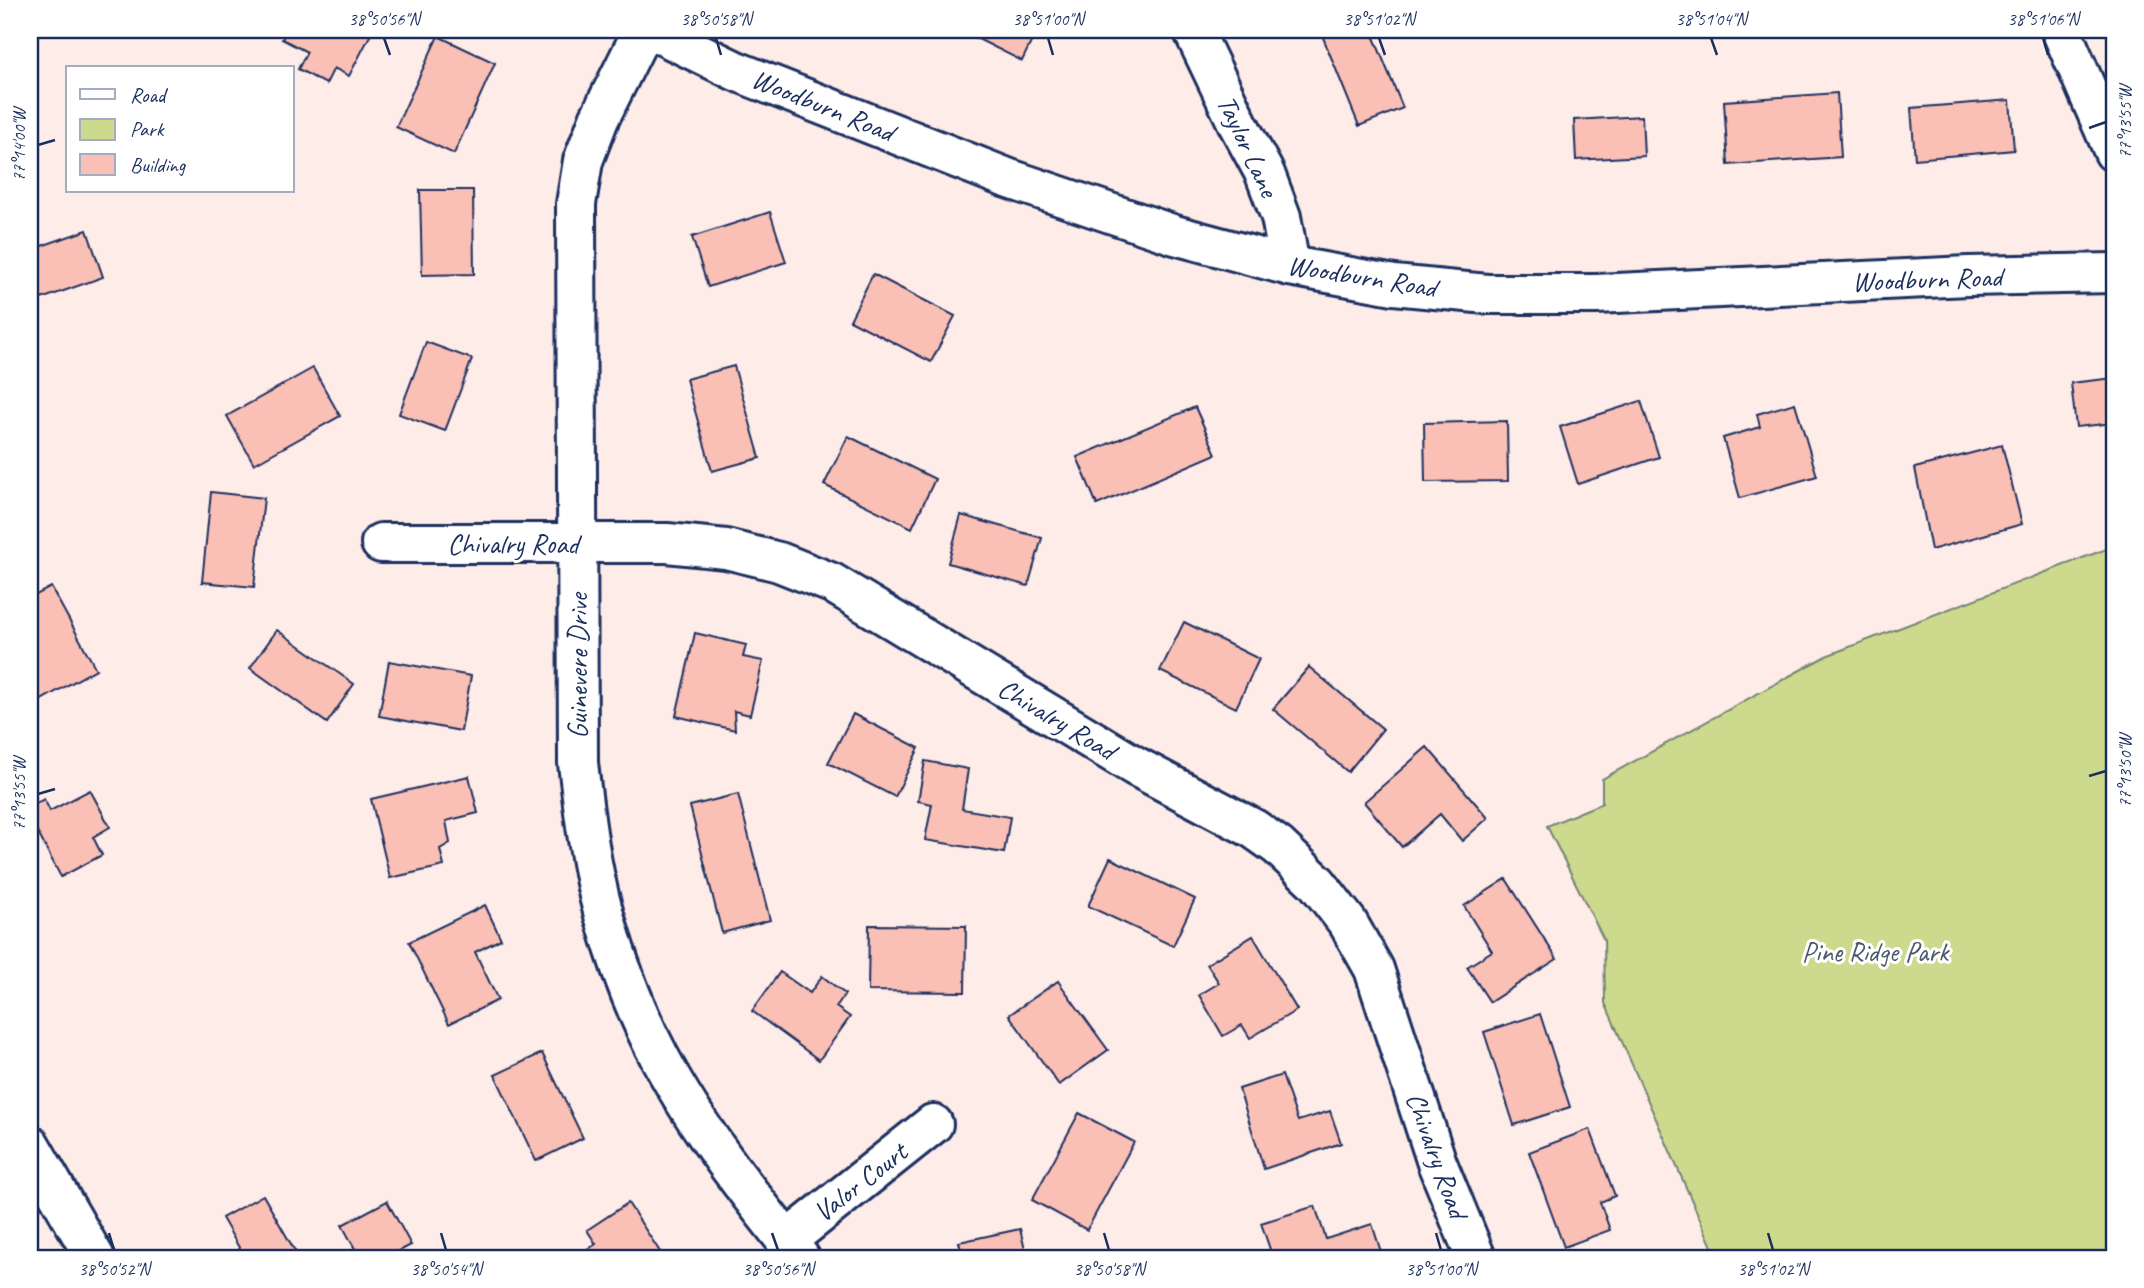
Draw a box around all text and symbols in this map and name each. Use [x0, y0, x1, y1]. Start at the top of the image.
text: 38°50'56"N [349, 8, 423, 30]
text: 38°50'58"N [681, 8, 755, 30]
text: 38°51'00"N [1013, 8, 1087, 30]
text: 38°51'02"N [1344, 8, 1418, 30]
text: 38°51'04"N [1676, 8, 1750, 30]
text: 38°51'06"N [2008, 8, 2082, 30]
street label: Woodburn Road [747, 61, 903, 151]
legend [66, 66, 294, 192]
text: Road [130, 82, 169, 108]
text: 77°13'55"W [2114, 82, 2136, 159]
street label: Taylor Lane [1209, 90, 1288, 204]
text: 77°14'00"W [8, 105, 30, 182]
text: Park [130, 116, 165, 142]
text: Building [130, 152, 187, 178]
street label: Woodburn Road [1285, 247, 1443, 306]
street label: Woodburn Road [1852, 259, 2006, 299]
street label: Chivalry Road [448, 526, 582, 561]
street label: Guinevere Drive [560, 591, 595, 739]
street label: Chivalry Road [992, 670, 1126, 770]
text: 77°13'50"W [2114, 731, 2136, 808]
text: 77°13'55"W [8, 754, 30, 831]
park label: Pine Ridge Park [1802, 934, 1950, 969]
street label: Chivalry Road [1398, 1087, 1477, 1226]
street label: Valor Court [806, 1133, 916, 1229]
text: 38°50'52"N [79, 1258, 153, 1280]
text: 38°50'54"N [411, 1258, 485, 1280]
text: 38°50'56"N [743, 1258, 817, 1280]
text: 38°50'58"N [1074, 1258, 1148, 1280]
text: 38°51'00"N [1406, 1258, 1480, 1280]
text: 38°51'02"N [1738, 1258, 1812, 1280]

